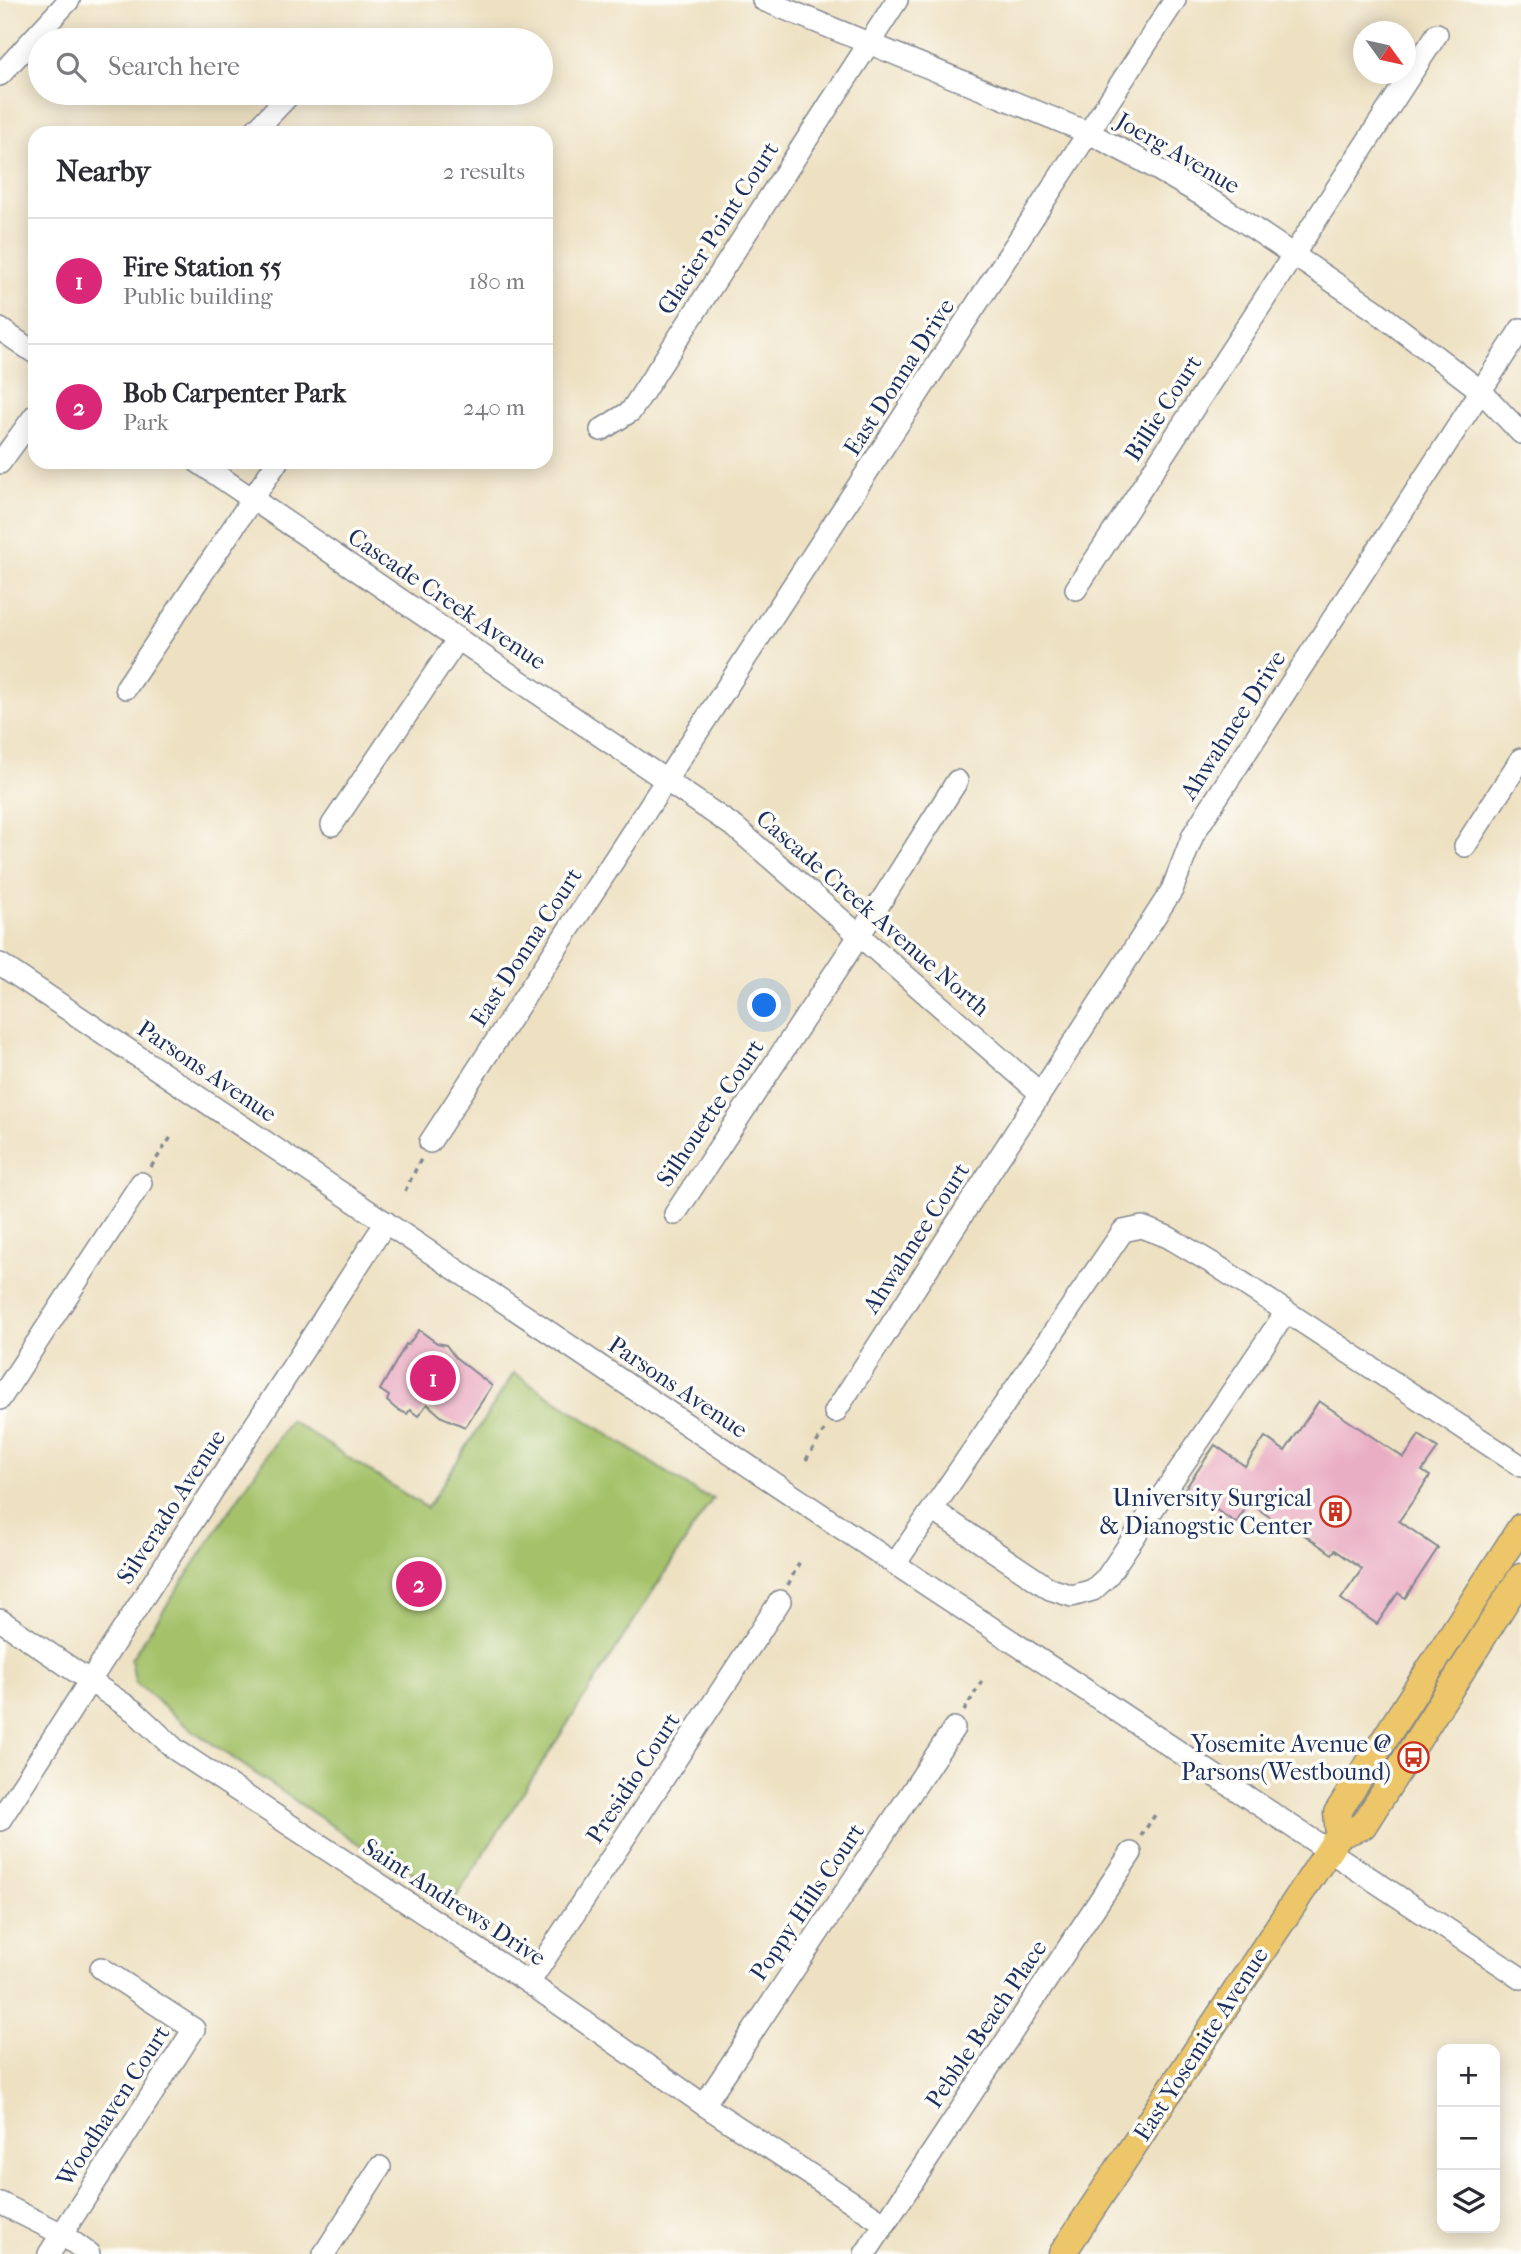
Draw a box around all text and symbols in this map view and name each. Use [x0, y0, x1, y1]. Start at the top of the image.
north arrow [1353, 21, 1416, 84]
search box [28, 28, 553, 105]
icon: search [52, 48, 90, 86]
text: Search here [108, 51, 240, 82]
street label: Joerg Avenue [1109, 105, 1245, 200]
street label: Glacier Point Court [652, 136, 785, 320]
text: Nearby [56, 154, 151, 189]
text: 2 results [443, 158, 525, 185]
text: Fire Station 55 [123, 252, 281, 283]
text: 1 [75, 268, 83, 295]
text: 180 m [468, 268, 525, 295]
text: Public building [123, 283, 273, 310]
street label: East Donna Drive [838, 293, 960, 461]
street label: Billie Court [1118, 349, 1208, 466]
text: Bob Carpenter Park [123, 378, 346, 409]
text: 2 [73, 394, 85, 421]
text: 240 m [463, 394, 525, 421]
text: Park [123, 409, 169, 436]
street label: Cascade Creek Avenue [343, 522, 551, 676]
street label: Ahwahnee Drive [1174, 645, 1292, 806]
street label: Cascade Creek Avenue North [751, 804, 996, 1022]
street label: East Donna Court [464, 862, 588, 1032]
your location [747, 988, 781, 1022]
street label: Parsons Avenue [132, 1014, 282, 1128]
street label: Silhouette Court [650, 1034, 770, 1192]
street label: Ahwahnee Court [856, 1157, 975, 1319]
street label: Parsons Avenue [603, 1330, 753, 1444]
pin: 1 [410, 1352, 456, 1404]
street label: Silverado Avenue [111, 1425, 231, 1589]
place label: University Surgical & Dianogstic Center [1099, 1484, 1313, 1540]
building icon: University Surgical & Dianogstic Center [1318, 1495, 1352, 1529]
pin: 2 [396, 1558, 442, 1610]
street label: Presidio Court [580, 1707, 686, 1849]
place label: Yosemite Avenue @ Parsons(Westbound) [1181, 1730, 1391, 1786]
bus stop icon: Yosemite Avenue @ Parsons(Westbound) [1397, 1741, 1431, 1775]
street label: Poppy Hills Court [744, 1818, 870, 1986]
street label: Saint Andrews Drive [357, 1832, 551, 1972]
street label: Pebble Beach Place [919, 1935, 1053, 2113]
street label: East Yosemite Avenue [1128, 1942, 1274, 2146]
street label: Woodhaven Court [50, 2020, 176, 2193]
map controls [1437, 2044, 1500, 2233]
button: + [1437, 2044, 1500, 2107]
button: − [1437, 2107, 1500, 2170]
button: layers [1437, 2170, 1500, 2233]

